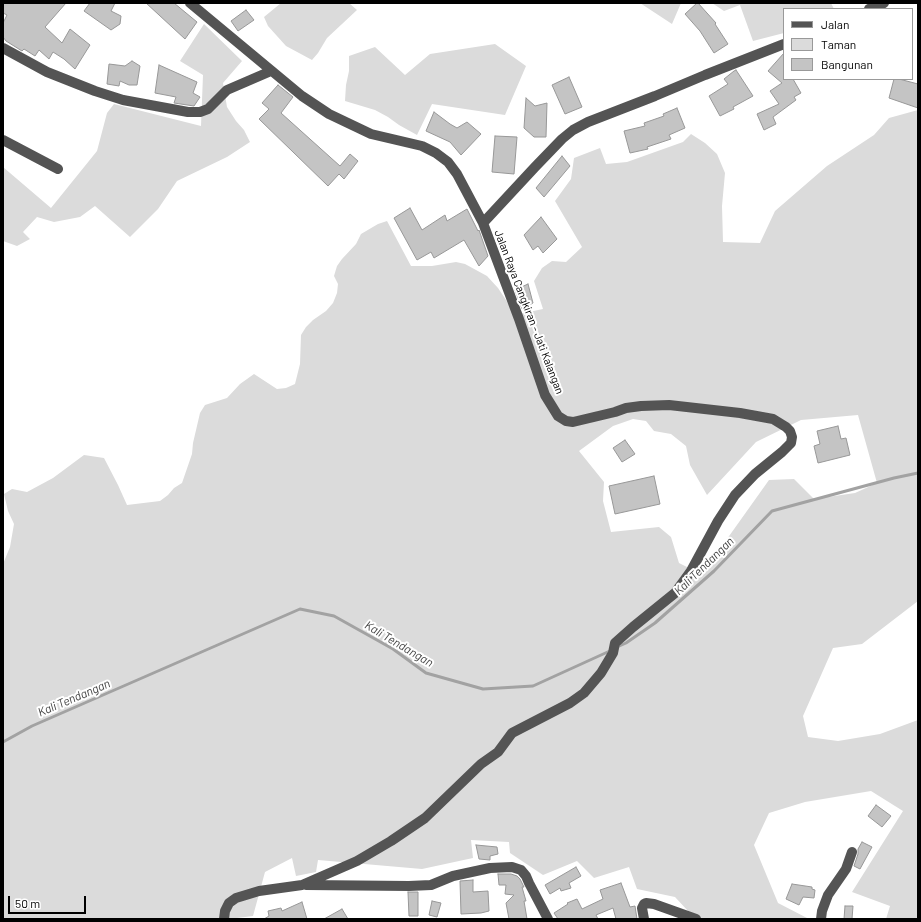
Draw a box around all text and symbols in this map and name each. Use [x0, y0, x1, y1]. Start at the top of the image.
legend [783, 8, 913, 80]
text: Jalan [821, 17, 849, 31]
text: Taman [821, 37, 856, 51]
text: Bangunan [821, 57, 873, 71]
street label: Jalan Raya Cangkiran - Jati Kalangan [492, 228, 566, 396]
water label: Kali Tendangan [671, 534, 737, 598]
water label: Kali Tendangan [362, 618, 436, 670]
water label: Kali Tendangan [36, 676, 112, 720]
scale bar [10, 888, 88, 914]
text: 50 m [15, 896, 40, 910]

